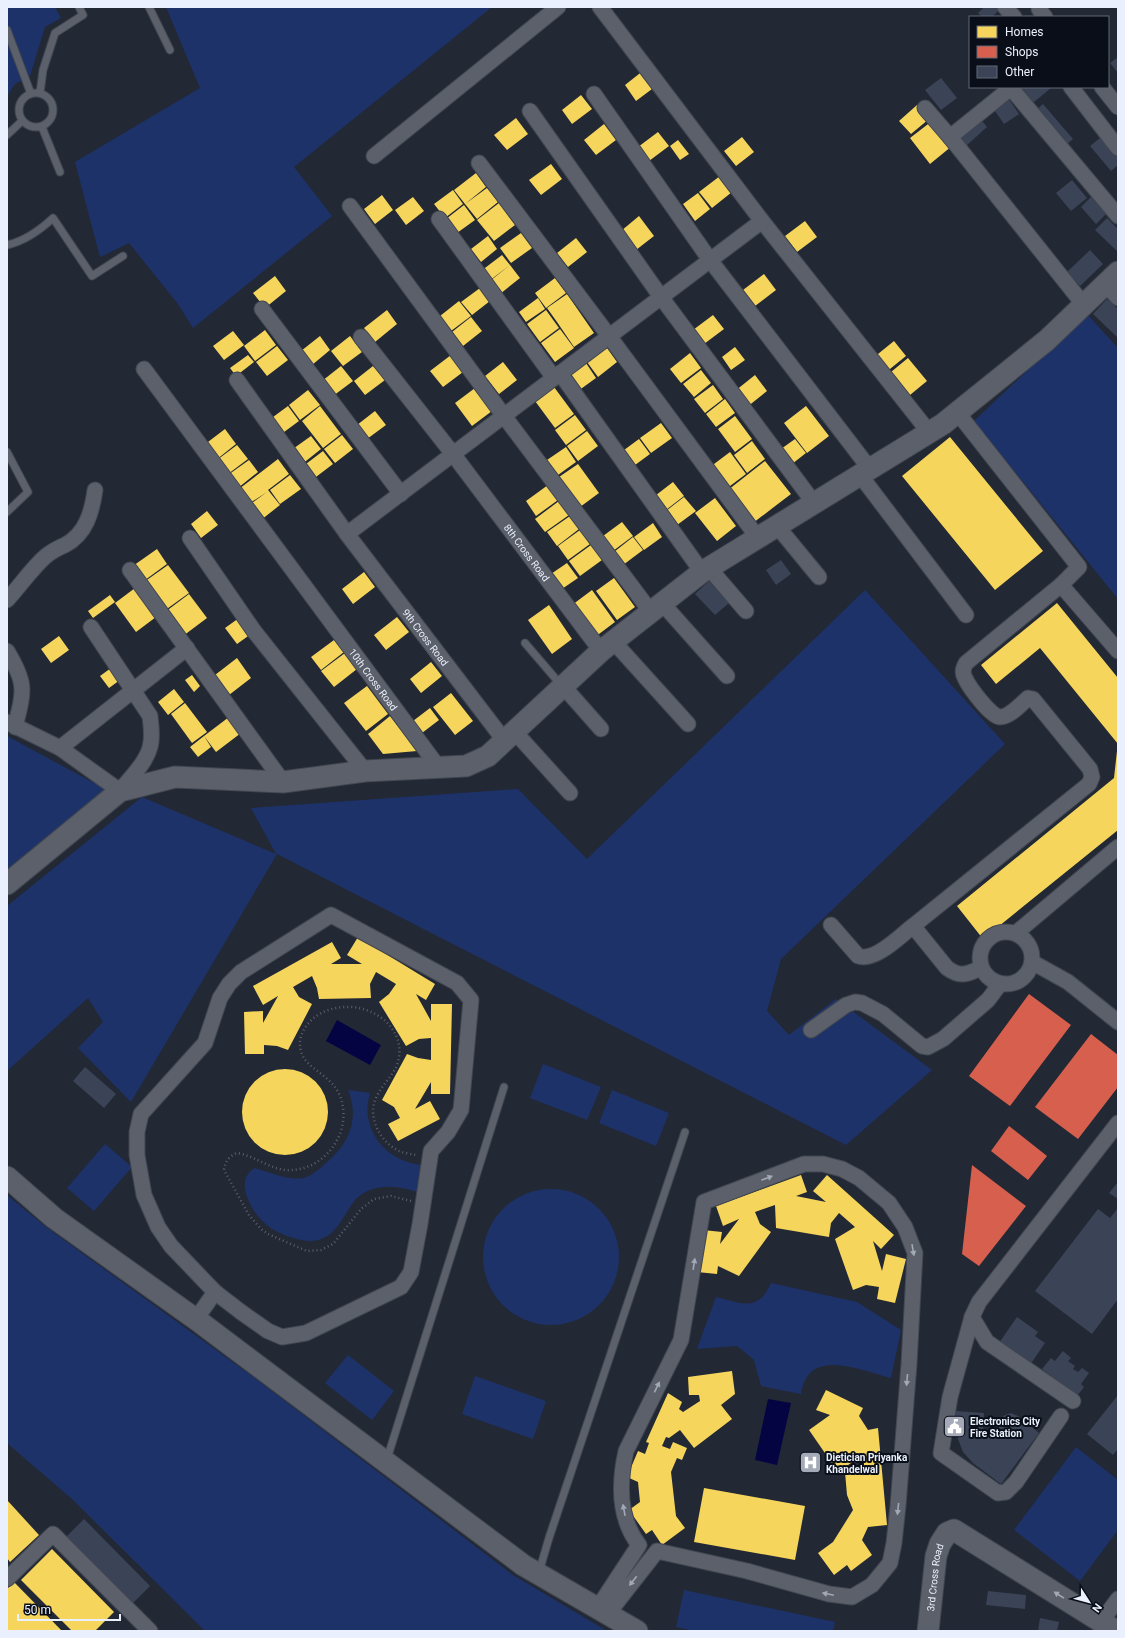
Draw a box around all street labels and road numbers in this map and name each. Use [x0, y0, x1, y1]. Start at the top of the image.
street label: 8th Cross Road [502, 522, 551, 583]
street label: 9th Cross Road [400, 607, 450, 668]
street label: 10th Cross Road [347, 647, 399, 713]
street label: 3rd Cross Road [925, 1542, 946, 1612]

